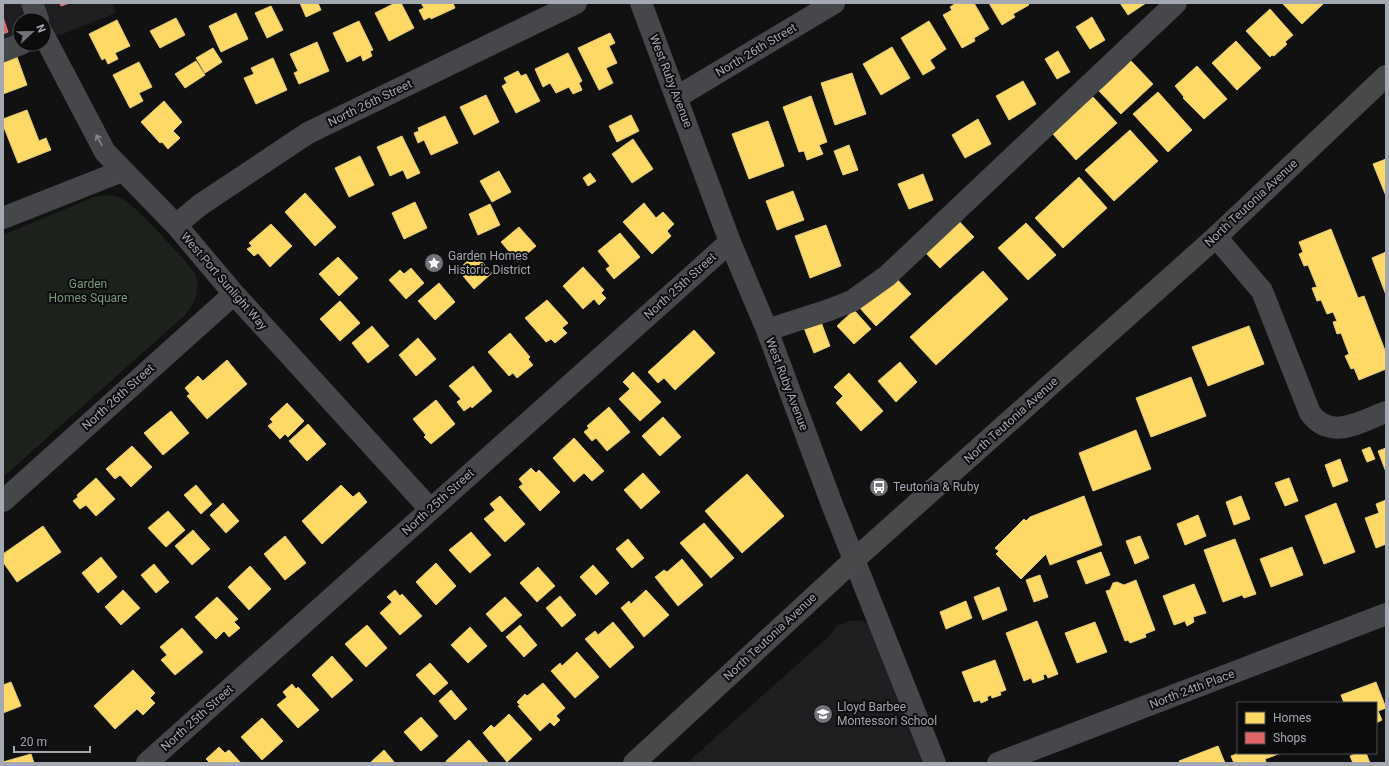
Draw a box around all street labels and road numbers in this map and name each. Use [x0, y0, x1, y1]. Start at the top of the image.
street label: North 26th Street [713, 20, 799, 80]
street label: West Ruby Avenue [647, 33, 695, 129]
street label: North 26th Street [326, 77, 414, 129]
street label: North Teutonia Avenue [1202, 156, 1300, 250]
street label: West Port Sunlight Way [178, 229, 270, 333]
street label: North 25th Street [641, 250, 719, 322]
street label: West Ruby Avenue [763, 336, 811, 432]
street label: North 26th Street [79, 361, 157, 433]
street label: North Teutonia Avenue [961, 374, 1061, 466]
street label: North 25th Street [399, 466, 477, 538]
street label: North Teutonia Avenue [721, 590, 819, 684]
street label: North 24th Place [1148, 666, 1236, 712]
street label: North 25th Street [158, 682, 236, 754]

